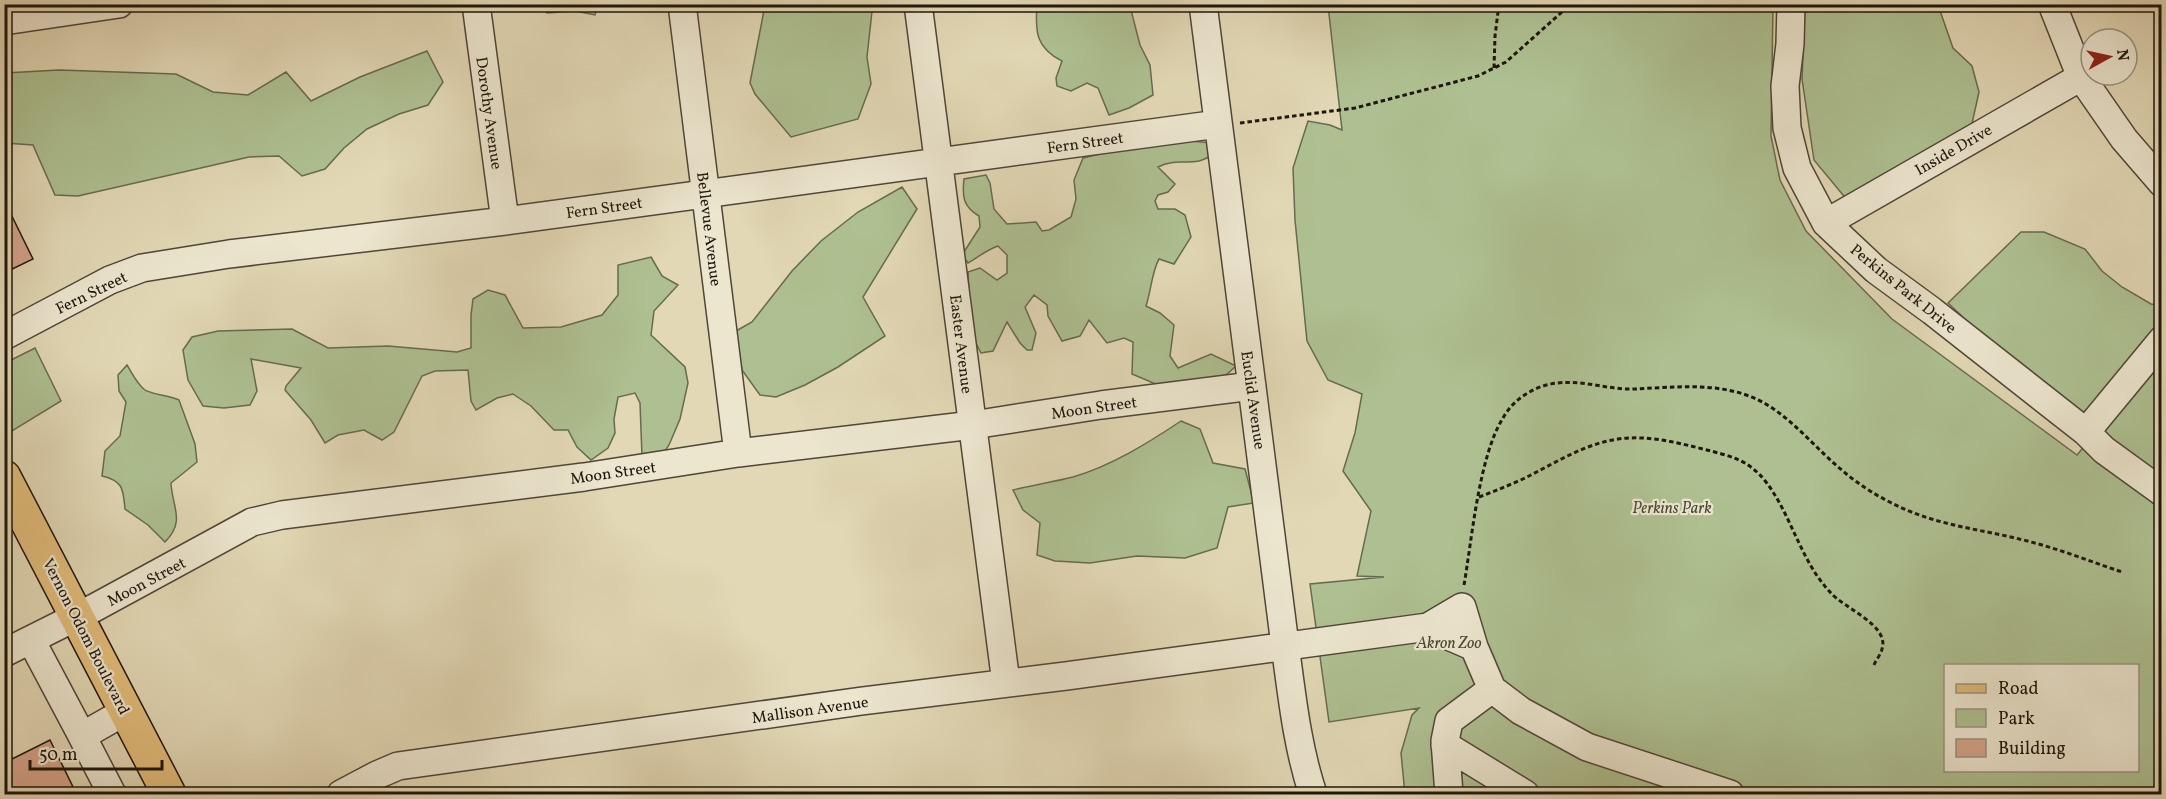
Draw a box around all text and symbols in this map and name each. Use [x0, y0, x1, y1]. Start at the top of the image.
north arrow [2079, 27, 2139, 87]
text: N [2110, 48, 2134, 63]
street label: Dorothy Avenue [469, 55, 507, 171]
street label: Inside Drive [1911, 120, 1997, 182]
street label: Fern Street [1046, 128, 1125, 160]
street label: Bellevue Avenue [690, 171, 726, 288]
street label: Fern Street [565, 193, 644, 225]
street label: Perkins Park Drive [1845, 240, 1961, 339]
street label: Fern Street [52, 267, 132, 321]
street label: Easter Avenue [943, 293, 977, 395]
street label: Euclid Avenue [1234, 349, 1270, 451]
street label: Moon Street [1050, 392, 1139, 426]
street label: Moon Street [569, 457, 658, 491]
park label: Perkins Park [1632, 498, 1712, 520]
street label: Moon Street [104, 553, 191, 613]
street label: Vernon Odom Boulevard [36, 555, 134, 719]
park label: Akron Zoo [1415, 633, 1482, 655]
legend [1944, 664, 2139, 772]
text: Road [1998, 677, 2039, 702]
street label: Mallison Avenue [750, 692, 870, 730]
text: Park [1998, 707, 2035, 732]
scale bar [30, 733, 162, 771]
text: Building [1998, 737, 2066, 762]
text: 50 m [39, 743, 78, 768]

